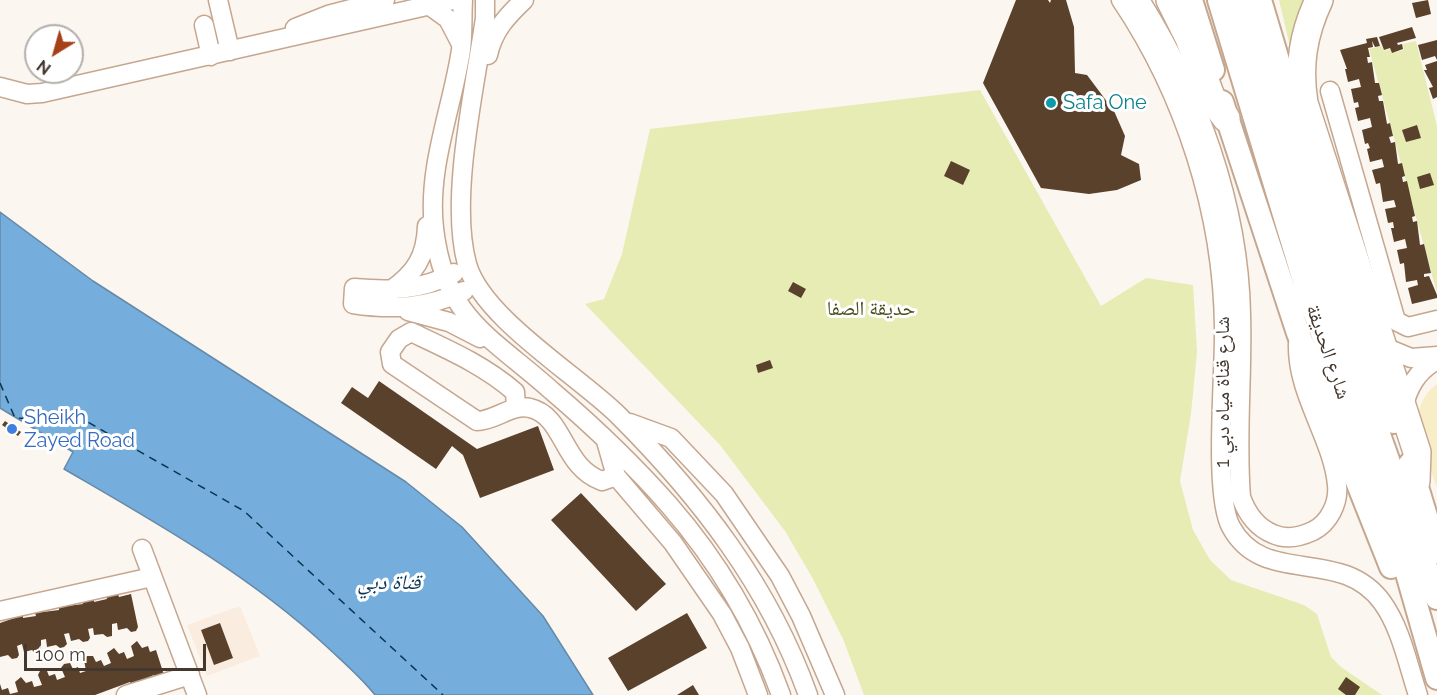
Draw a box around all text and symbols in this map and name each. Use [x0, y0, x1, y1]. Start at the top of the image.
north arrow [24, 24, 84, 84]
text: N [33, 56, 55, 78]
place label: Safa One [1063, 91, 1147, 115]
marker: Safa One [1044, 96, 1058, 110]
park label: حديقة الصفا [827, 297, 915, 321]
street label: شارع الحديقة [1301, 301, 1355, 403]
street label: شارع قناة مياه دبي 1 [1211, 316, 1235, 468]
place label: Sheikh Zayed Road [24, 406, 135, 453]
marker: Sheikh Zayed Road [5, 422, 19, 436]
water label: قناة دبي [358, 570, 420, 596]
scale bar [27, 632, 208, 670]
text: 100 m [35, 644, 86, 665]

